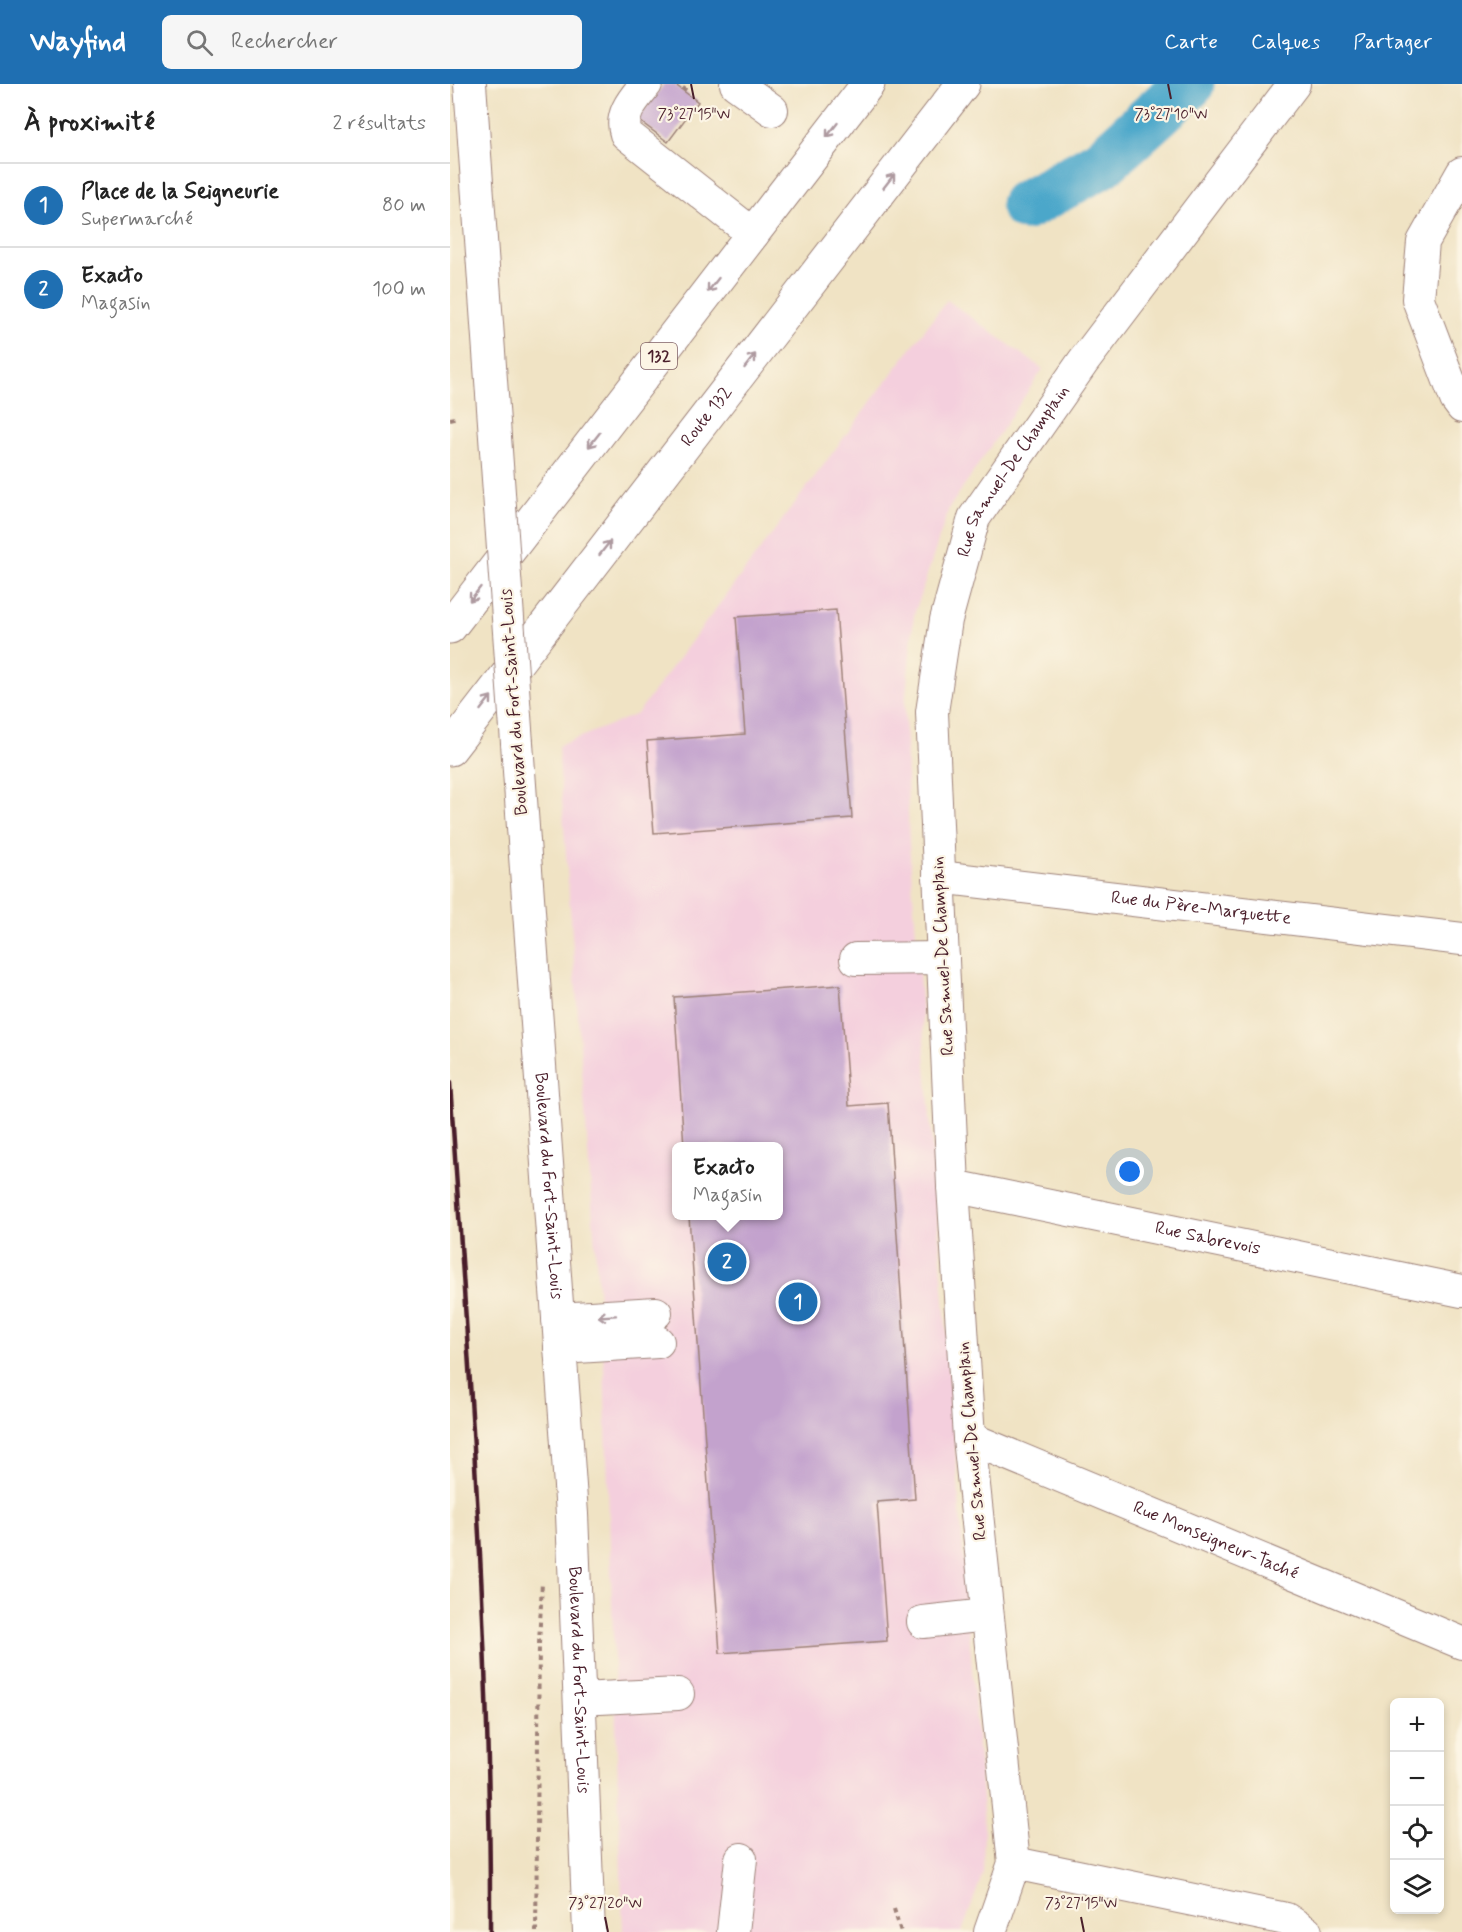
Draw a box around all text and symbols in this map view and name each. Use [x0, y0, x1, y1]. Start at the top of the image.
search box [162, 15, 582, 69]
text: Wayfind [30, 24, 126, 61]
icon: search [183, 26, 216, 59]
text: Rechercher [231, 28, 338, 56]
text: Carte [1164, 28, 1218, 56]
text: Calques [1251, 28, 1320, 56]
text: Partager [1353, 28, 1432, 56]
text: 73°27'15"W [658, 105, 730, 125]
text: 73°27'10"W [1135, 105, 1207, 125]
text: À proximité [24, 106, 155, 140]
text: 2 résultats [333, 110, 426, 137]
one-way arrow [826, 122, 838, 138]
one-way arrow [882, 173, 895, 189]
text: Place de la Seigneurie [81, 178, 279, 206]
text: 1 [39, 192, 48, 219]
text: 80 m [382, 192, 426, 219]
text: Supermarché [81, 206, 193, 233]
text: Exacto [81, 262, 143, 290]
text: 2 [39, 276, 48, 303]
text: 100 m [372, 276, 426, 303]
one-way arrow [707, 277, 720, 293]
text: Magasin [81, 290, 151, 317]
road number: 132 [641, 343, 677, 369]
one-way arrow [743, 353, 756, 369]
street label: Rue Samuel-De Champlain [952, 380, 1075, 560]
street label: Route 132 [675, 381, 738, 452]
one-way arrow [588, 431, 601, 447]
one-way arrow [598, 540, 611, 556]
one-way arrow [469, 586, 482, 602]
street label: Boulevard du Fort-Saint-Louis [494, 588, 534, 816]
one-way arrow [479, 695, 492, 711]
street label: Rue Samuel-De Champlain [926, 856, 960, 1056]
street label: Rue du Père-Marquette [1110, 886, 1293, 931]
street label: Boulevard du Fort-Saint-Louis [529, 1072, 569, 1300]
popup [672, 1142, 783, 1220]
text: Exacto [693, 1154, 755, 1182]
your location [1115, 1157, 1144, 1186]
text: Magasin [693, 1182, 762, 1209]
street label: Rue Sabrevois [1153, 1216, 1262, 1261]
pin: 2 [708, 1240, 746, 1284]
pin: 1 [778, 1280, 818, 1324]
one-way arrow [598, 1311, 618, 1322]
street label: Rue Samuel-De Champlain [951, 1341, 993, 1541]
street label: Rue Monseigneur-Taché [1129, 1495, 1302, 1586]
street label: Boulevard du Fort-Saint-Louis [562, 1566, 595, 1794]
map controls [1390, 1698, 1444, 1914]
button: + [1390, 1698, 1444, 1752]
button: − [1390, 1752, 1444, 1806]
button: locate [1390, 1806, 1444, 1860]
button: layers [1390, 1860, 1444, 1914]
text: 73°27'20"W [568, 1894, 642, 1914]
text: 73°27'15"W [1045, 1894, 1117, 1914]

